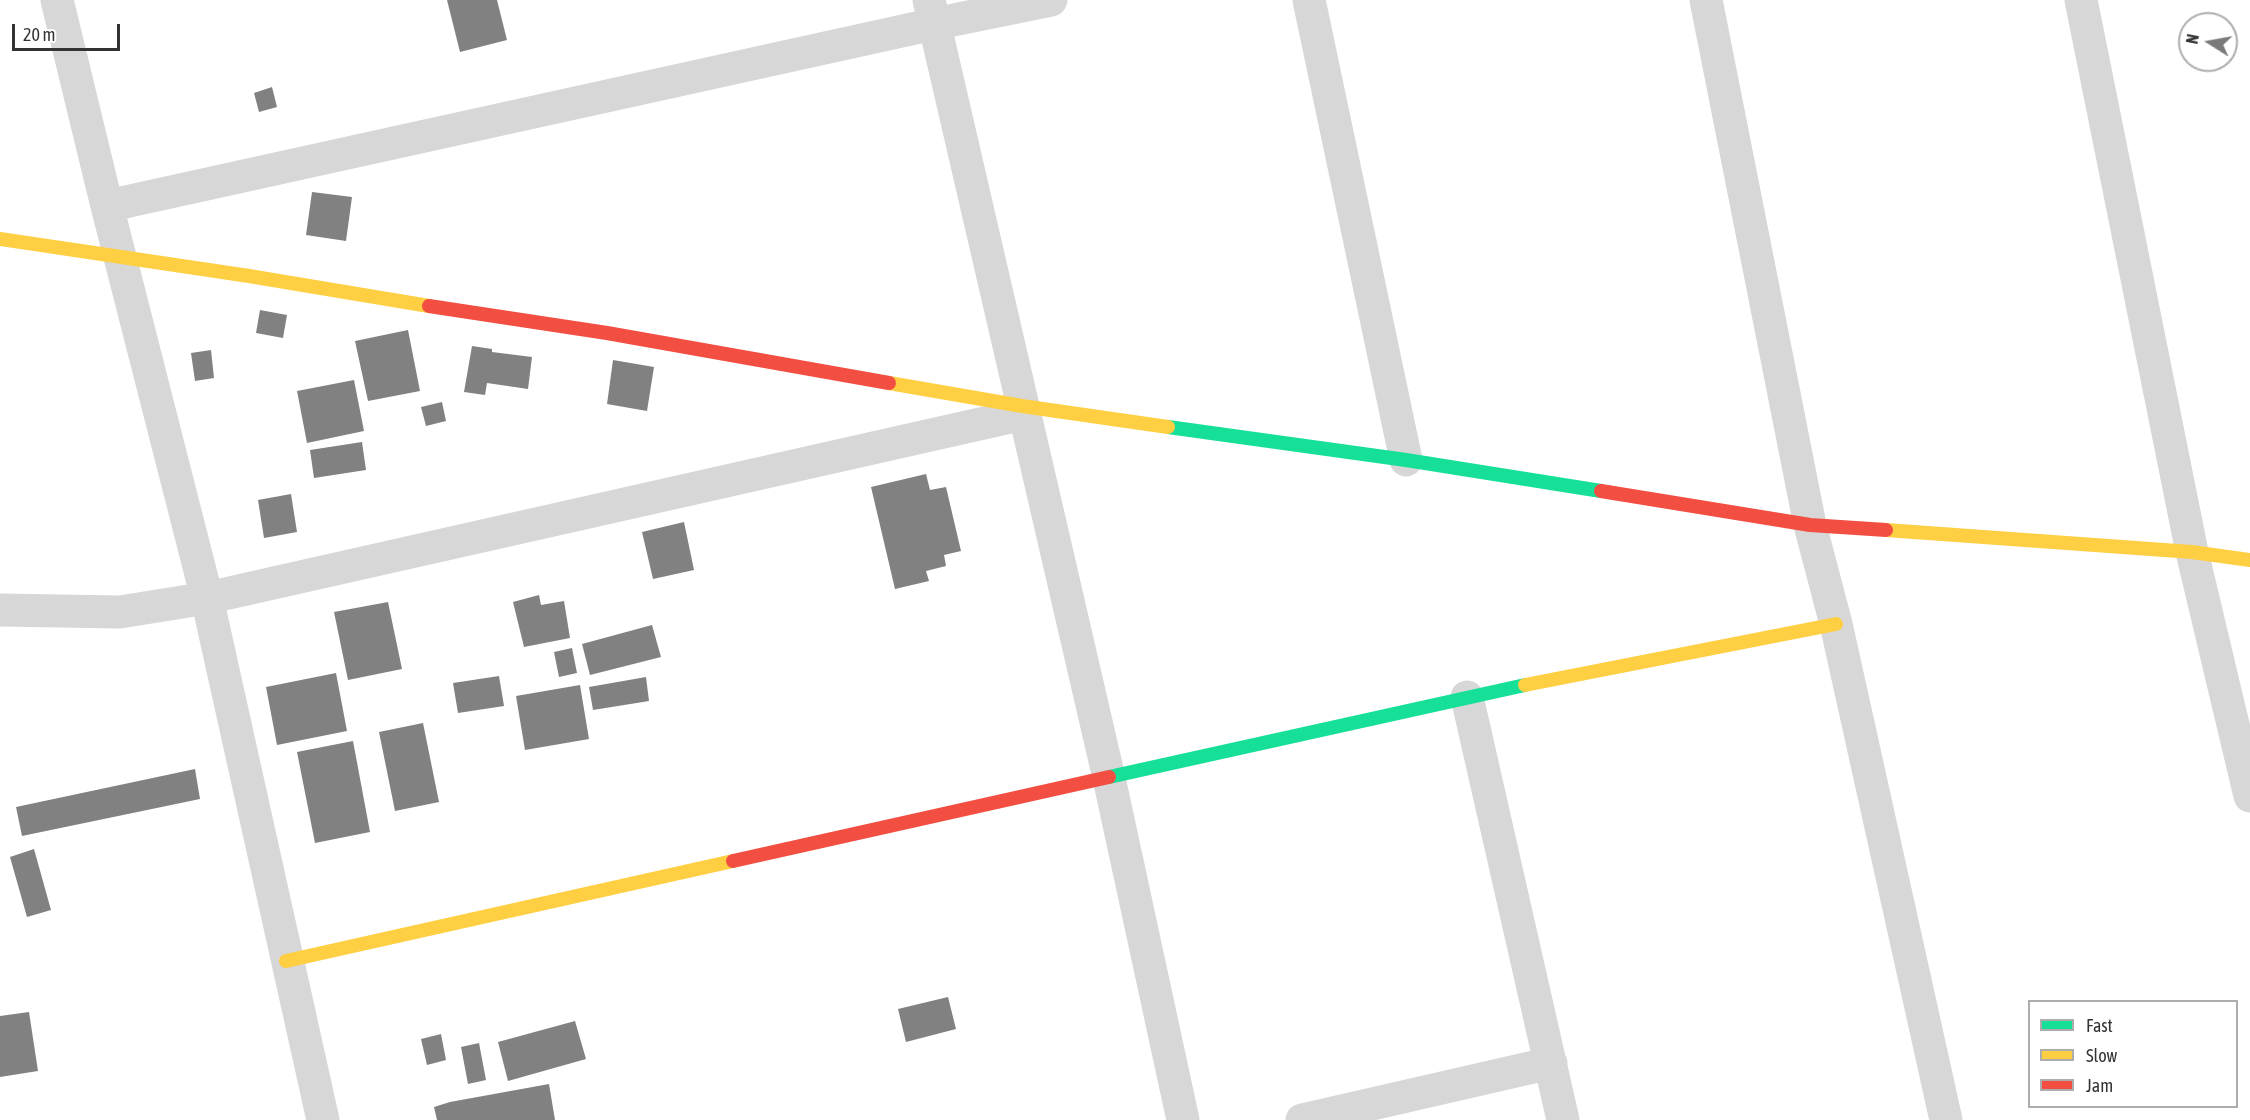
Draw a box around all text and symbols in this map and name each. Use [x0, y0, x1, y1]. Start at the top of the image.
scale bar [15, 12, 123, 50]
north arrow [2178, 12, 2238, 72]
text: 20 m [23, 24, 55, 45]
text: N [2183, 33, 2202, 45]
legend [2028, 1000, 2238, 1108]
text: Fast [2086, 1015, 2113, 1036]
text: Slow [2086, 1045, 2117, 1066]
text: Jam [2086, 1075, 2113, 1096]

